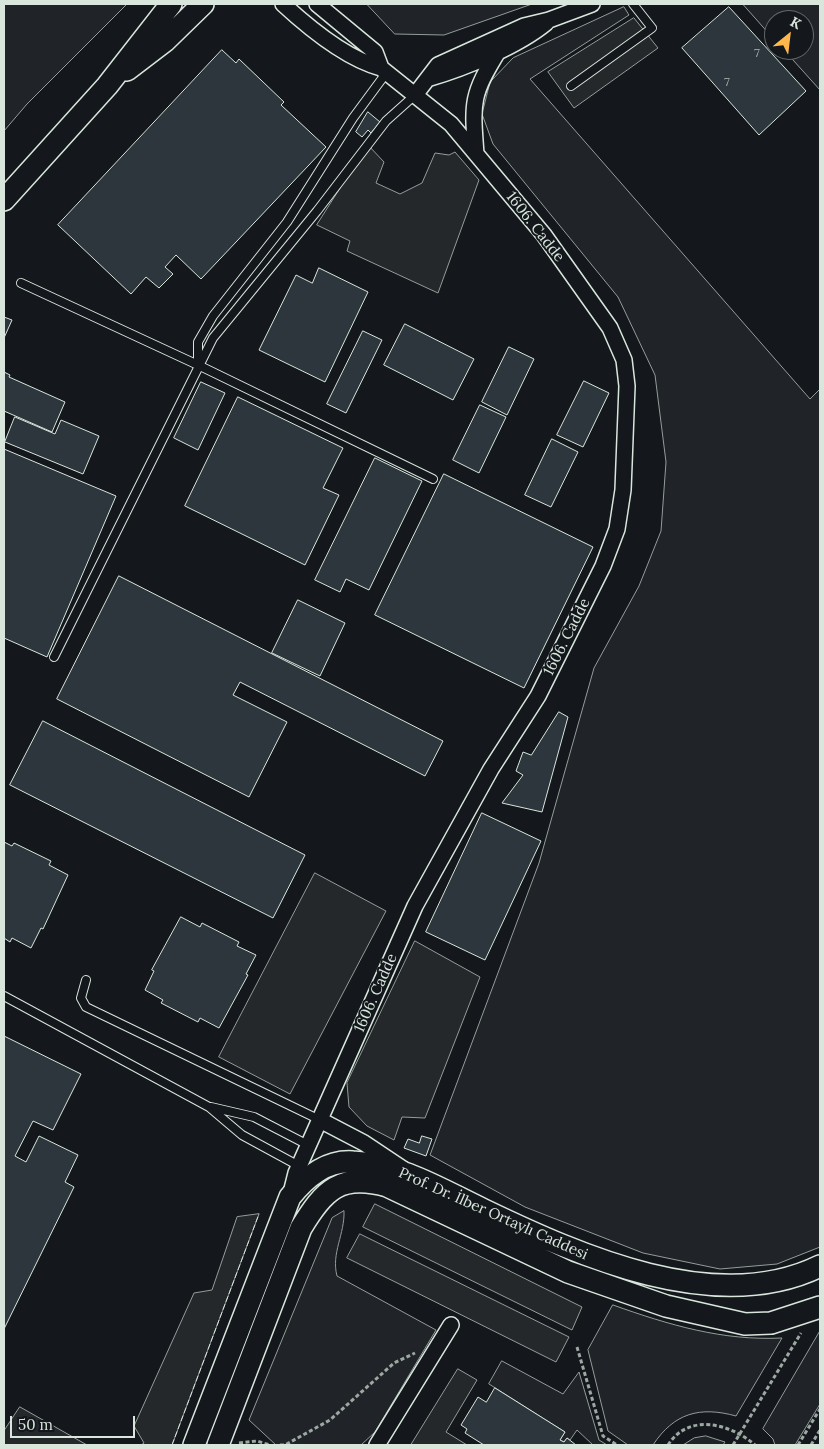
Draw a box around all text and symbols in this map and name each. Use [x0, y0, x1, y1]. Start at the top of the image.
north arrow [764, 10, 814, 60]
text: K [787, 12, 805, 33]
house number: 7 [754, 47, 760, 61]
house number: 7 [724, 76, 730, 90]
street label: 1606. Cadde [502, 188, 568, 266]
street label: 1606. Cadde [540, 595, 594, 679]
street label: 1606. Cadde [351, 951, 401, 1035]
street label: Prof. Dr. İlber Ortaylı Caddesi [396, 1164, 590, 1264]
scale bar [12, 1406, 138, 1438]
text: 50 m [18, 1415, 53, 1434]

